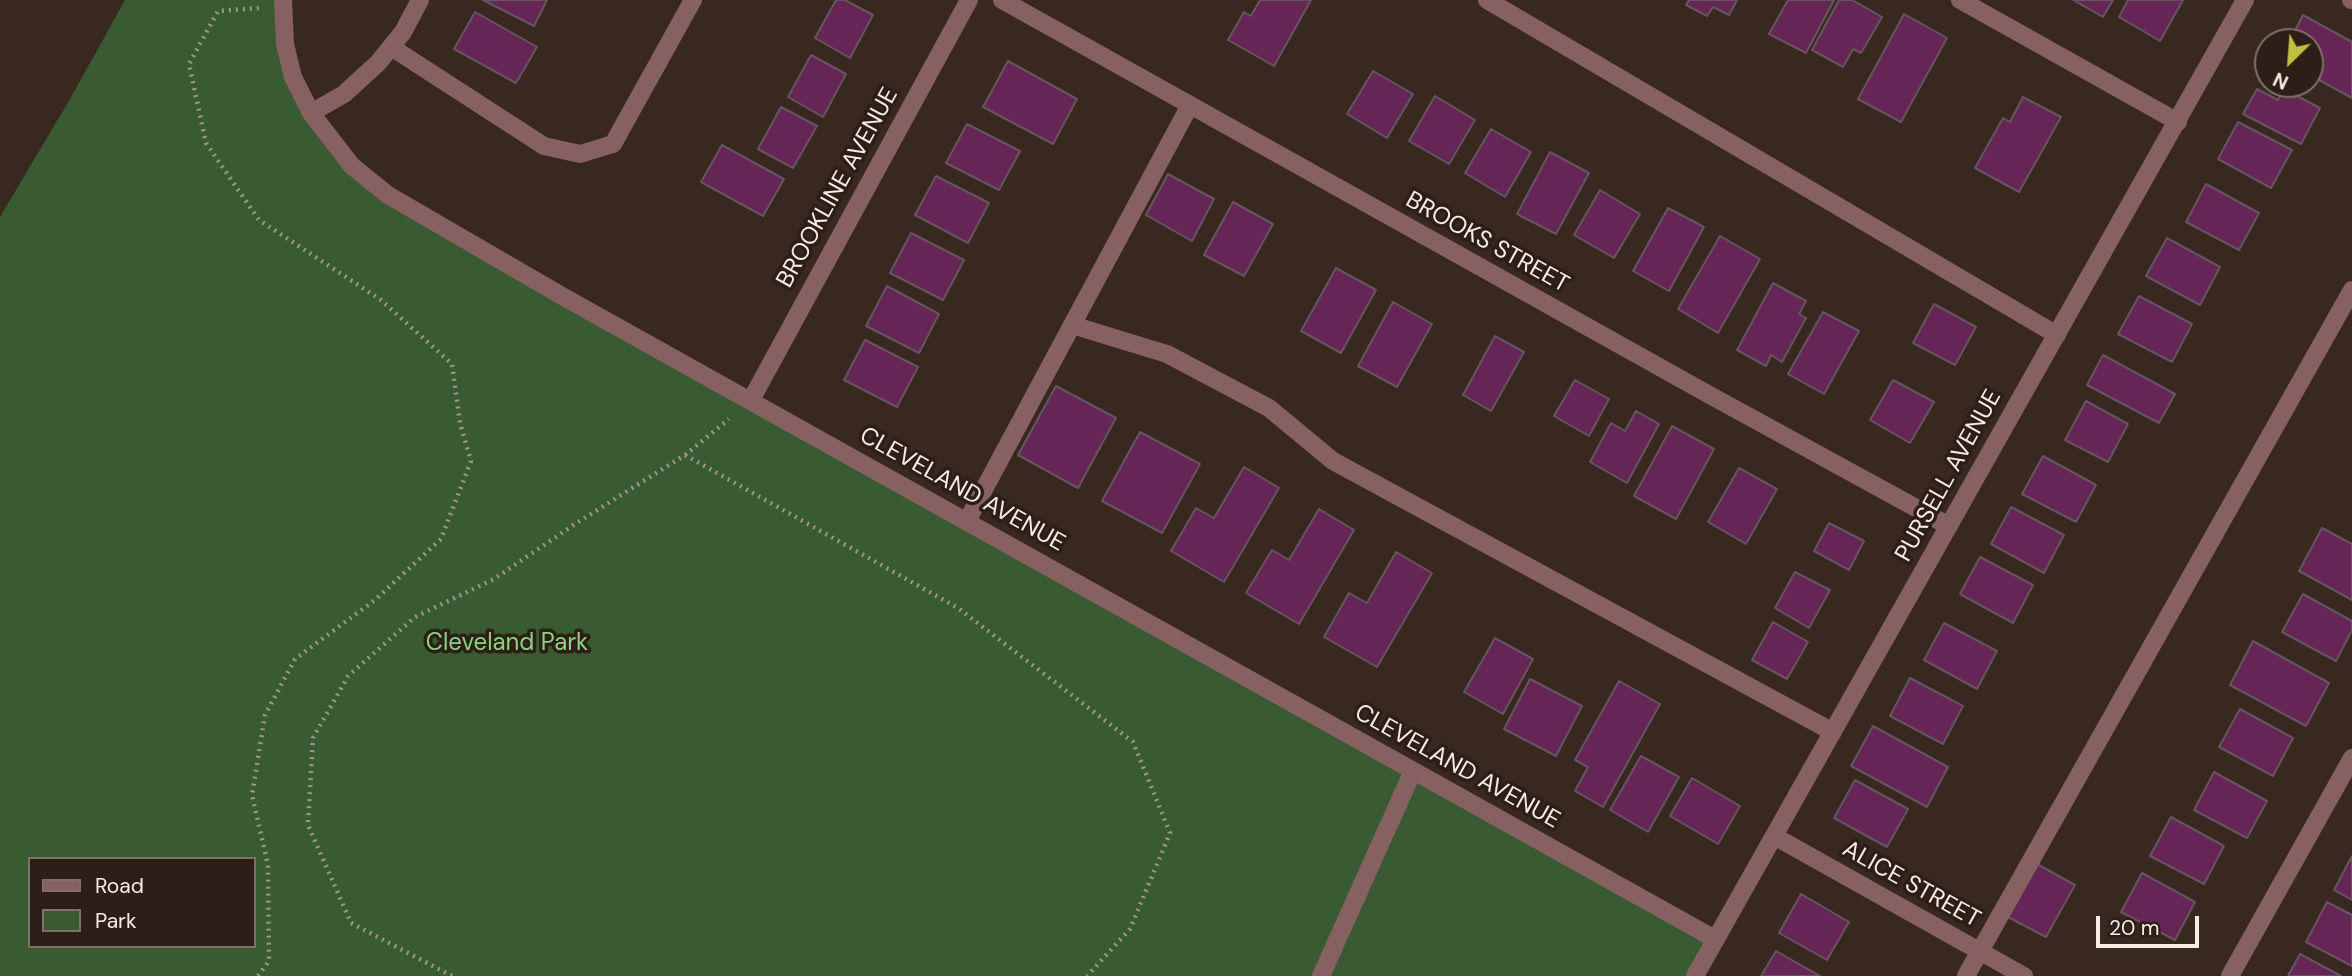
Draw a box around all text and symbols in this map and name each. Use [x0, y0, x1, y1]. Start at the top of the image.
north arrow [2254, 28, 2324, 98]
text: N [2269, 66, 2292, 95]
street label: BROOKLINE AVENUE [771, 83, 905, 293]
street label: BROOKS STREET [1400, 186, 1574, 300]
street label: PURSELL AVENUE [1890, 385, 2008, 567]
street label: CLEVELAND AVENUE [854, 422, 1070, 558]
park label: Cleveland Park [426, 630, 588, 658]
street label: CLEVELAND AVENUE [1349, 699, 1565, 835]
street label: ALICE STREET [1837, 835, 1985, 935]
legend [28, 857, 256, 948]
text: Road [95, 872, 144, 900]
scale bar [2100, 902, 2203, 946]
text: Park [95, 907, 136, 935]
text: 20 m [2109, 914, 2160, 942]

